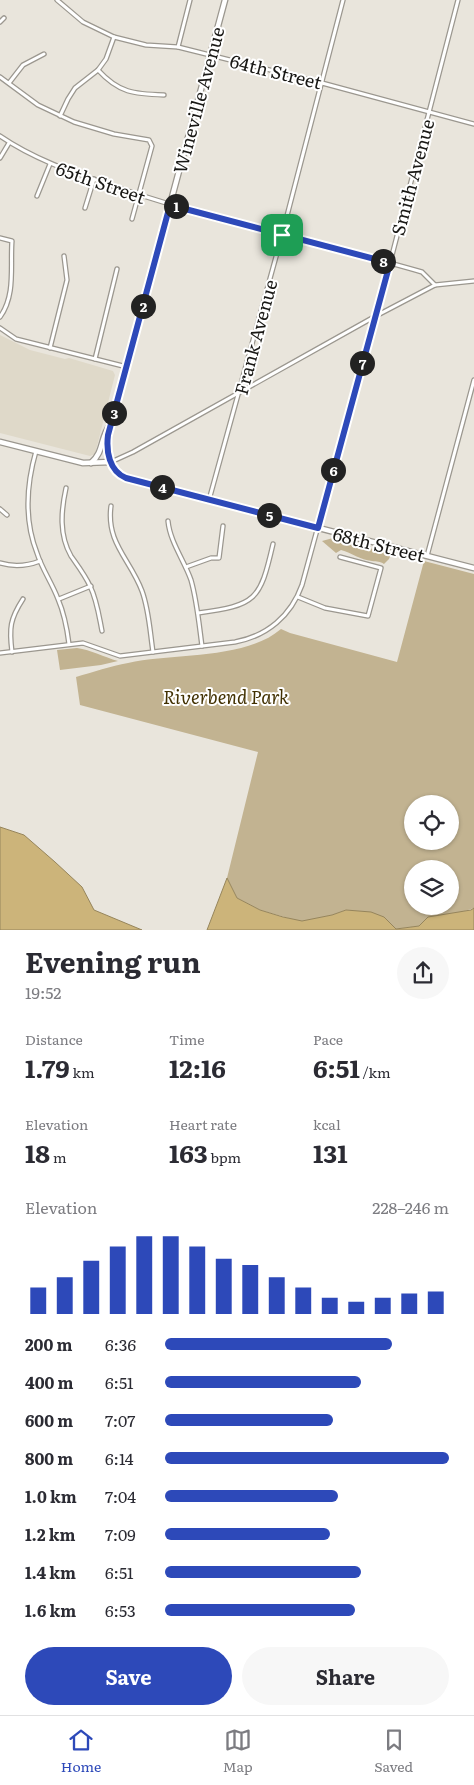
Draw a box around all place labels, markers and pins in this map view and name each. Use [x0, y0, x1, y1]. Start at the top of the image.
pin: 1 [164, 194, 188, 218]
pin [261, 214, 303, 256]
pin: 8 [370, 248, 396, 274]
pin: 2 [130, 294, 156, 318]
pin: 7 [350, 350, 374, 376]
pin: 3 [102, 400, 126, 426]
pin: 6 [320, 458, 346, 482]
pin: 4 [150, 474, 174, 500]
pin: 5 [256, 502, 282, 528]

